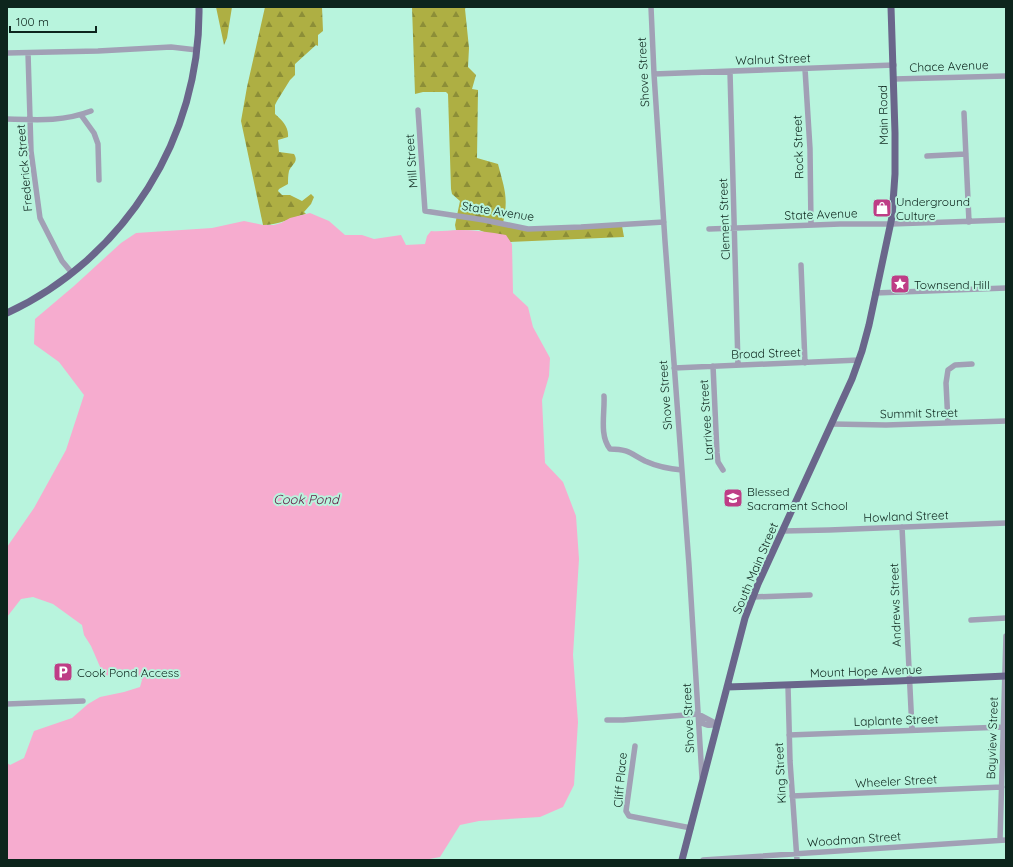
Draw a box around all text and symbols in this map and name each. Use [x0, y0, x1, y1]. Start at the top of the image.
scale bar [10, 8, 96, 34]
text: 100 m [16, 14, 49, 29]
street label: Shove Street [634, 37, 652, 107]
street label: Walnut Street [735, 50, 811, 68]
street label: Chace Avenue [909, 57, 989, 75]
street label: Main Road [875, 85, 891, 145]
street label: Rock Street [789, 115, 807, 179]
street label: Frederick Street [13, 124, 35, 212]
street label: Mill Street [402, 133, 420, 189]
street label: Clement Street [715, 178, 733, 260]
place label: Underground Culture [896, 194, 970, 223]
shop icon: Underground Culture [871, 197, 893, 219]
street label: State Avenue [461, 198, 536, 224]
street label: State Avenue [784, 205, 858, 223]
place icon: Townsend Hill [889, 273, 911, 295]
place label: Townsend Hill [914, 277, 990, 292]
street label: Broad Street [731, 344, 801, 362]
street label: Shove Street [655, 360, 675, 430]
street label: Larrivee Street [696, 379, 716, 461]
street label: Summit Street [880, 405, 958, 421]
place label: Blessed Sacrament School [747, 484, 848, 513]
school or university icon: Blessed Sacrament School [722, 487, 744, 509]
water label: Cook Pond [273, 491, 341, 507]
street label: Howland Street [863, 507, 949, 525]
street label: South Main Street [729, 520, 781, 616]
street label: Andrews Street [886, 563, 904, 647]
parking icon: Cook Pond Access [52, 661, 74, 683]
street label: Mount Hope Avenue [809, 662, 923, 680]
place label: Cook Pond Access [77, 665, 179, 680]
street label: Shove Street [679, 683, 697, 753]
street label: Bayview Street [983, 696, 1001, 780]
street label: Laplante Street [853, 711, 939, 729]
street label: King Street [771, 742, 789, 804]
street label: Cliff Place [610, 752, 630, 808]
street label: Wheeler Street [855, 771, 937, 791]
street label: Woodman Street [806, 828, 902, 850]

